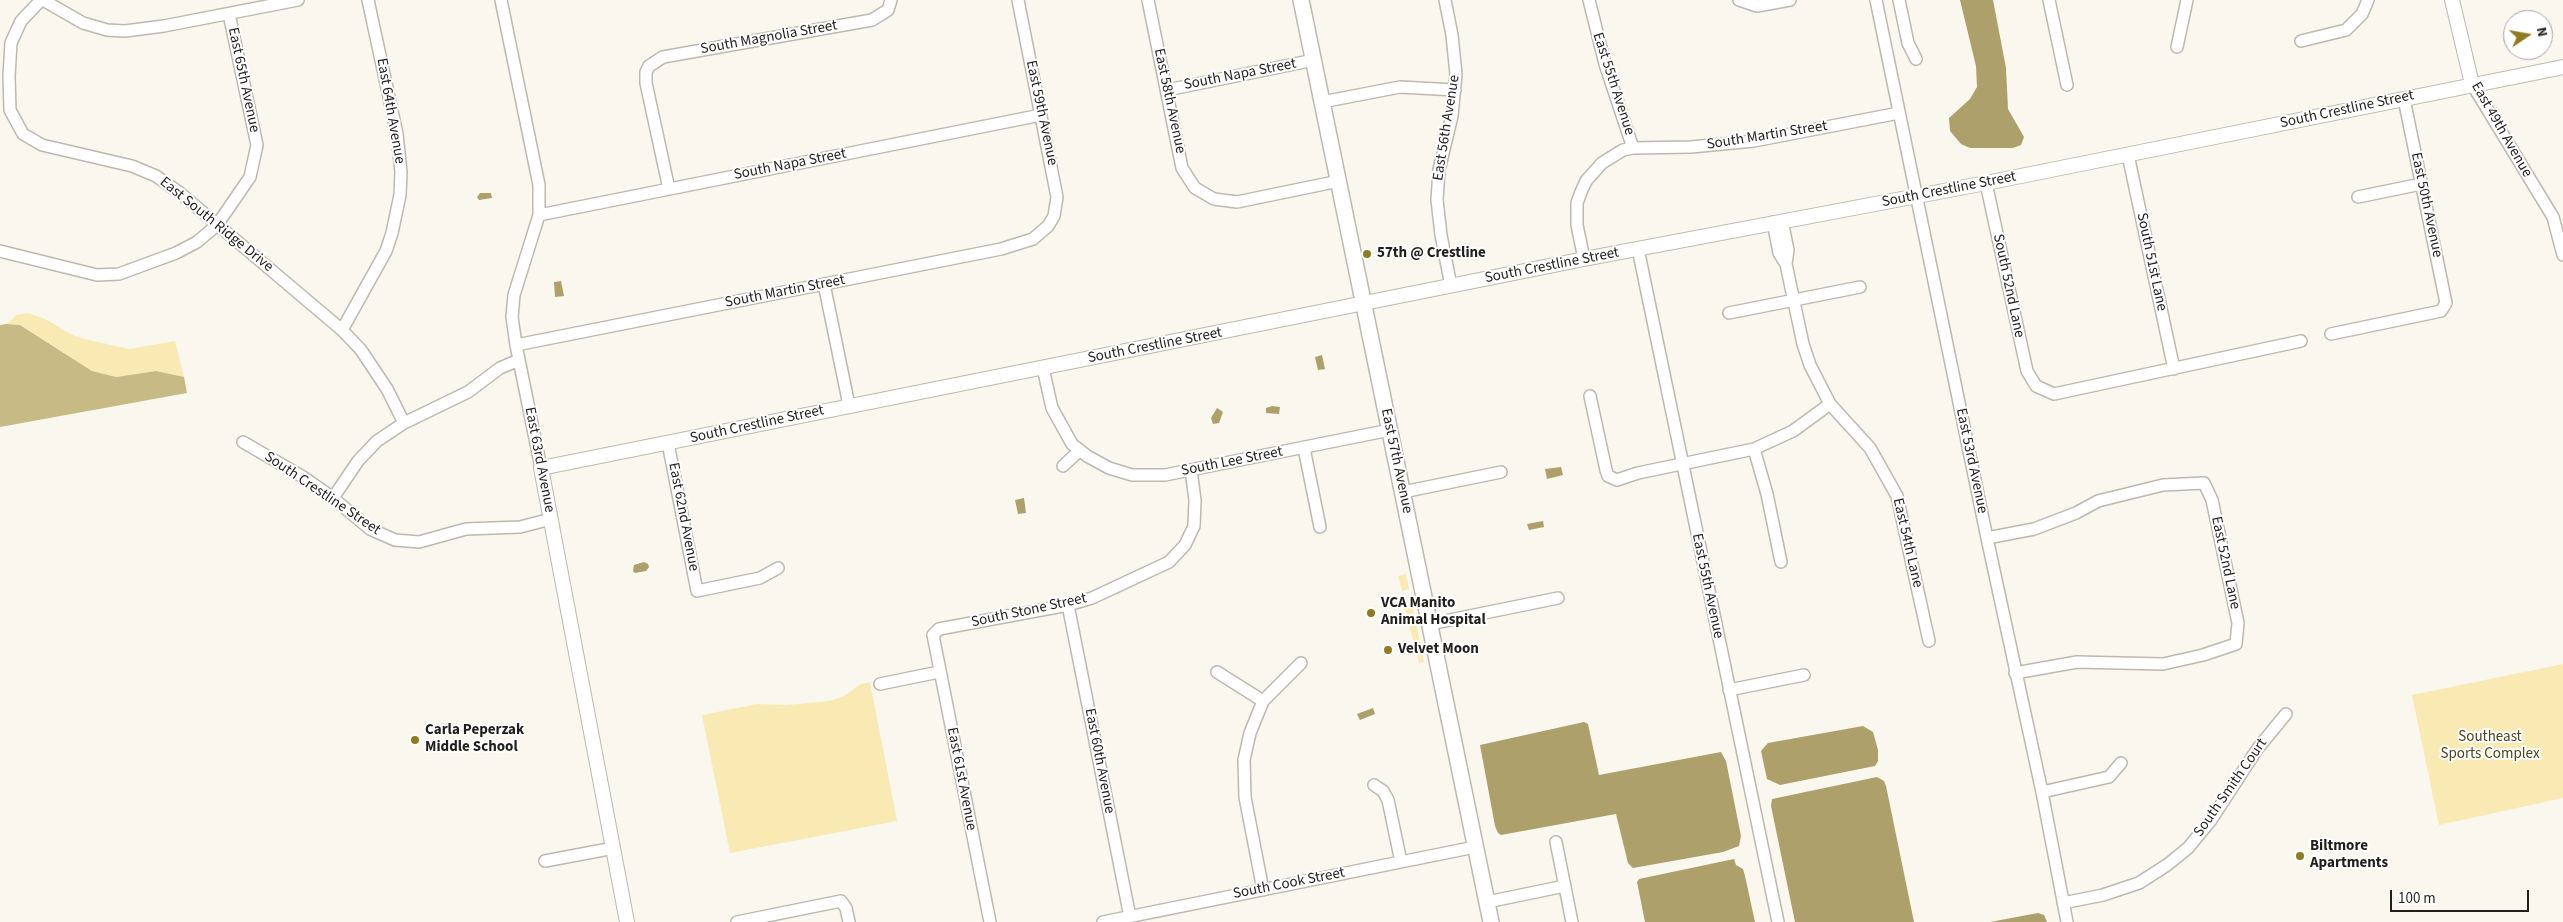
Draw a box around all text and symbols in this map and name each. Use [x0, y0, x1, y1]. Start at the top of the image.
north arrow [2503, 10, 2553, 60]
street label: South Magnolia Street [699, 17, 839, 59]
text: N [2531, 25, 2552, 39]
street label: East 65th Avenue [223, 26, 263, 134]
street label: East 55th Avenue [1588, 30, 1638, 138]
street label: East 58th Avenue [1149, 47, 1189, 155]
street label: South Napa Street [1182, 55, 1298, 95]
street label: East 64th Avenue [372, 57, 408, 165]
street label: East 59th Avenue [1021, 59, 1061, 167]
street label: East 56th Avenue [1430, 74, 1464, 182]
street label: East 49th Avenue [2466, 79, 2536, 181]
street label: South Crestline Street [2278, 87, 2416, 133]
street label: South Martin Street [1705, 118, 1829, 154]
street label: South Napa Street [732, 145, 848, 185]
street label: East 50th Avenue [2406, 151, 2446, 259]
street label: South Crestline Street [1880, 168, 2018, 212]
street label: East South Ridge Drive [156, 174, 276, 276]
street label: South 51st Lane [2132, 211, 2170, 313]
street label: South 52nd Lane [1988, 233, 2028, 339]
street label: South Crestline Street [1483, 244, 1621, 288]
place label: 57th @ Crestline [1377, 245, 1486, 263]
marker: 57th @ Crestline [1361, 248, 1373, 260]
street label: South Martin Street [724, 272, 846, 312]
street label: South Crestline Street [1086, 324, 1224, 368]
street label: South Crestline Street [688, 402, 826, 448]
street label: East 63rd Avenue [520, 406, 558, 514]
street label: East 57th Avenue [1376, 407, 1416, 515]
street label: East 53rd Avenue [1951, 407, 1991, 515]
street label: South Lee Street [1180, 443, 1284, 481]
street label: South Crestline Street [260, 448, 384, 540]
street label: East 62nd Avenue [664, 461, 702, 573]
street label: East 54th Lane [1888, 497, 1926, 589]
street label: East 52nd Lane [2206, 515, 2244, 611]
street label: East 55th Avenue [1687, 532, 1727, 640]
street label: South Stone Street [970, 590, 1088, 632]
place label: VCA Manito Animal Hospital [1381, 595, 1486, 630]
marker: VCA Manito Animal Hospital [1365, 607, 1377, 619]
place label: Velvet Moon [1398, 641, 1479, 659]
marker: Velvet Moon [1382, 644, 1394, 656]
street label: East 60th Avenue [1080, 707, 1118, 815]
place label: Carla Peperzak Middle School [425, 722, 524, 757]
street label: East 61st Avenue [942, 726, 980, 832]
park label: Southeast Sports Complex [2440, 729, 2540, 764]
marker: Carla Peperzak Middle School [409, 734, 421, 746]
street label: South Smith Court [2190, 735, 2272, 841]
place label: Biltmore Apartments [2310, 838, 2388, 873]
marker: Biltmore Apartments [2294, 850, 2306, 862]
street label: South Cook Street [1232, 864, 1346, 904]
scale bar [2393, 880, 2532, 912]
text: 100 m [2398, 888, 2436, 909]

